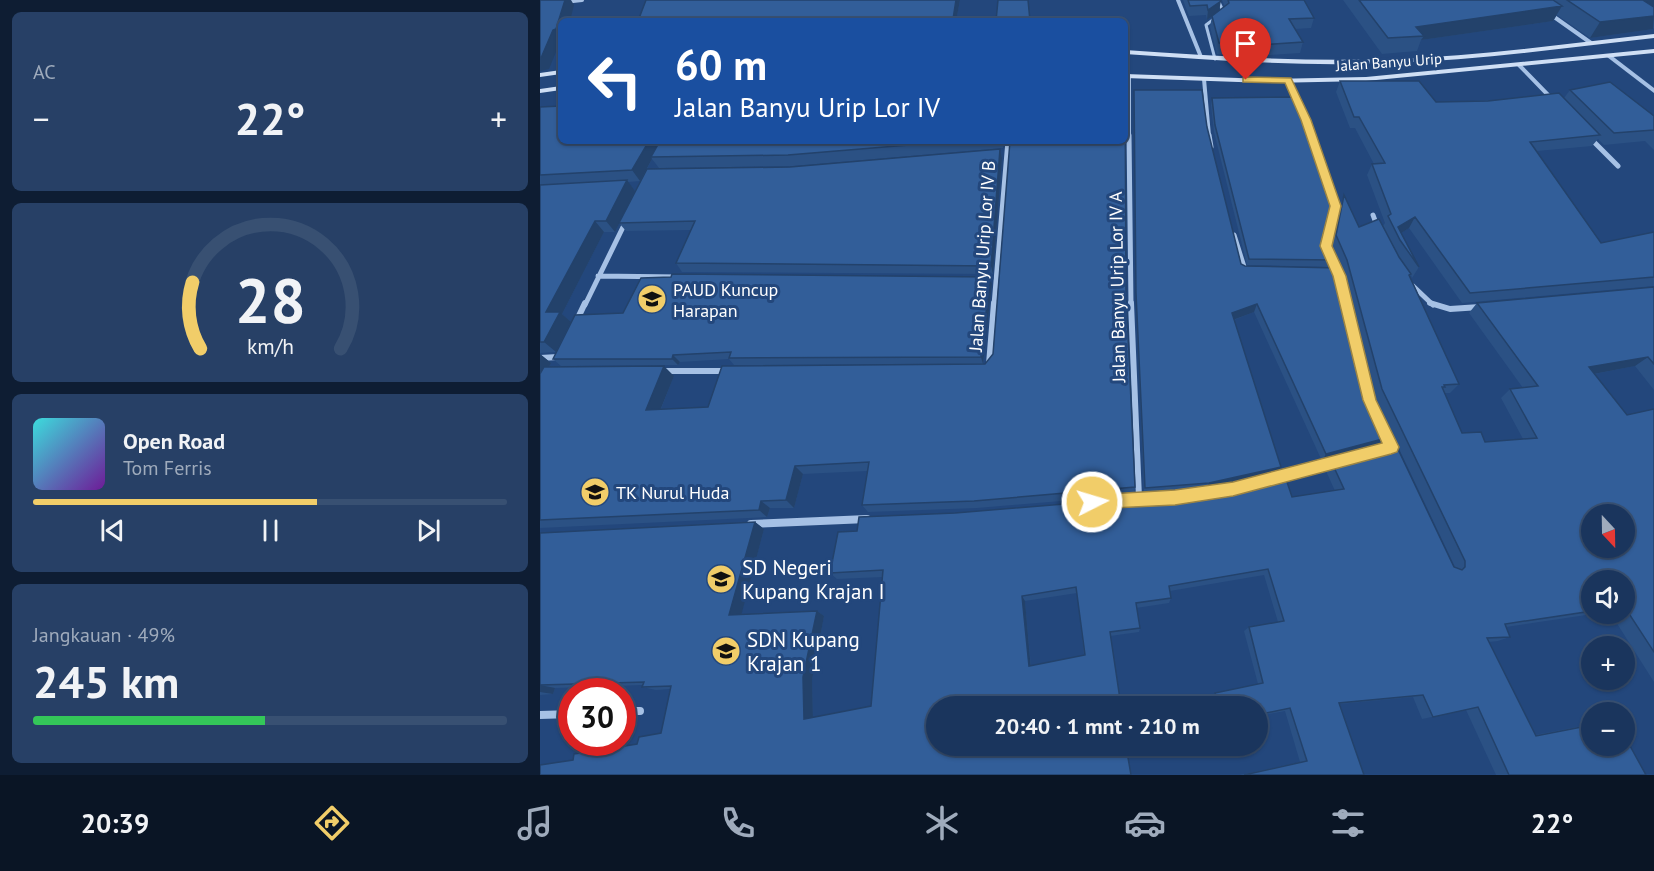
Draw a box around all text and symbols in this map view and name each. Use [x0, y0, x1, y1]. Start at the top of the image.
pin [1220, 18, 1271, 80]
icon: arrive [1229, 27, 1262, 60]
text: 60 m [675, 37, 767, 92]
icon: left [576, 42, 654, 120]
street label: Jalan Banyu Urip [1334, 49, 1443, 75]
text: AC [33, 59, 56, 85]
text: 22° [235, 89, 305, 147]
text: Jalan Banyu Urip Lor IV [675, 90, 940, 124]
text: − [33, 97, 50, 140]
text: + [490, 97, 507, 140]
street label: Jalan Banyu Urip Lor IV B [964, 160, 1000, 353]
street label: Jalan Banyu Urip Lor IV A [1104, 191, 1130, 384]
text: 28 [235, 259, 305, 340]
place label: PAUD Kuncup Harapan [673, 278, 778, 322]
school or university icon: PAUD Kuncup Harapan [636, 283, 668, 315]
text: km/h [246, 333, 293, 361]
text: Open Road [123, 427, 225, 455]
text: Tom Ferris [123, 455, 212, 481]
position arrow [1060, 470, 1124, 534]
school or university icon: TK Nurul Huda [579, 476, 611, 508]
place label: TK Nurul Huda [616, 481, 729, 504]
north arrow [1581, 504, 1635, 558]
map controls [1581, 504, 1635, 756]
icon: previous [96, 514, 129, 547]
icon: pause [254, 514, 287, 547]
icon: next [412, 514, 445, 547]
place label: SD Negeri Kupang Krajan I [742, 554, 885, 605]
school or university icon: SD Negeri Kupang Krajan I [705, 563, 737, 595]
button: sound [1581, 570, 1635, 624]
text: Jangkauan · 49% [33, 622, 175, 648]
place label: SDN Kupang Krajan 1 [747, 626, 860, 677]
school or university icon: SDN Kupang Krajan 1 [710, 635, 742, 667]
button: + [1581, 636, 1635, 690]
text: 245 km [33, 652, 179, 710]
speed limit sign: 30 [558, 678, 636, 756]
button: − [1581, 702, 1635, 756]
text: 20:40 · 1 mnt · 210 m [994, 712, 1200, 740]
icon: directions [311, 802, 353, 844]
icon: music [514, 802, 556, 844]
icon: phone [717, 802, 759, 844]
icon: climate [921, 802, 963, 844]
icon: car [1124, 802, 1166, 844]
icon: filters [1327, 802, 1369, 844]
text: 20:39 [81, 806, 149, 840]
text: 22° [1531, 806, 1573, 840]

